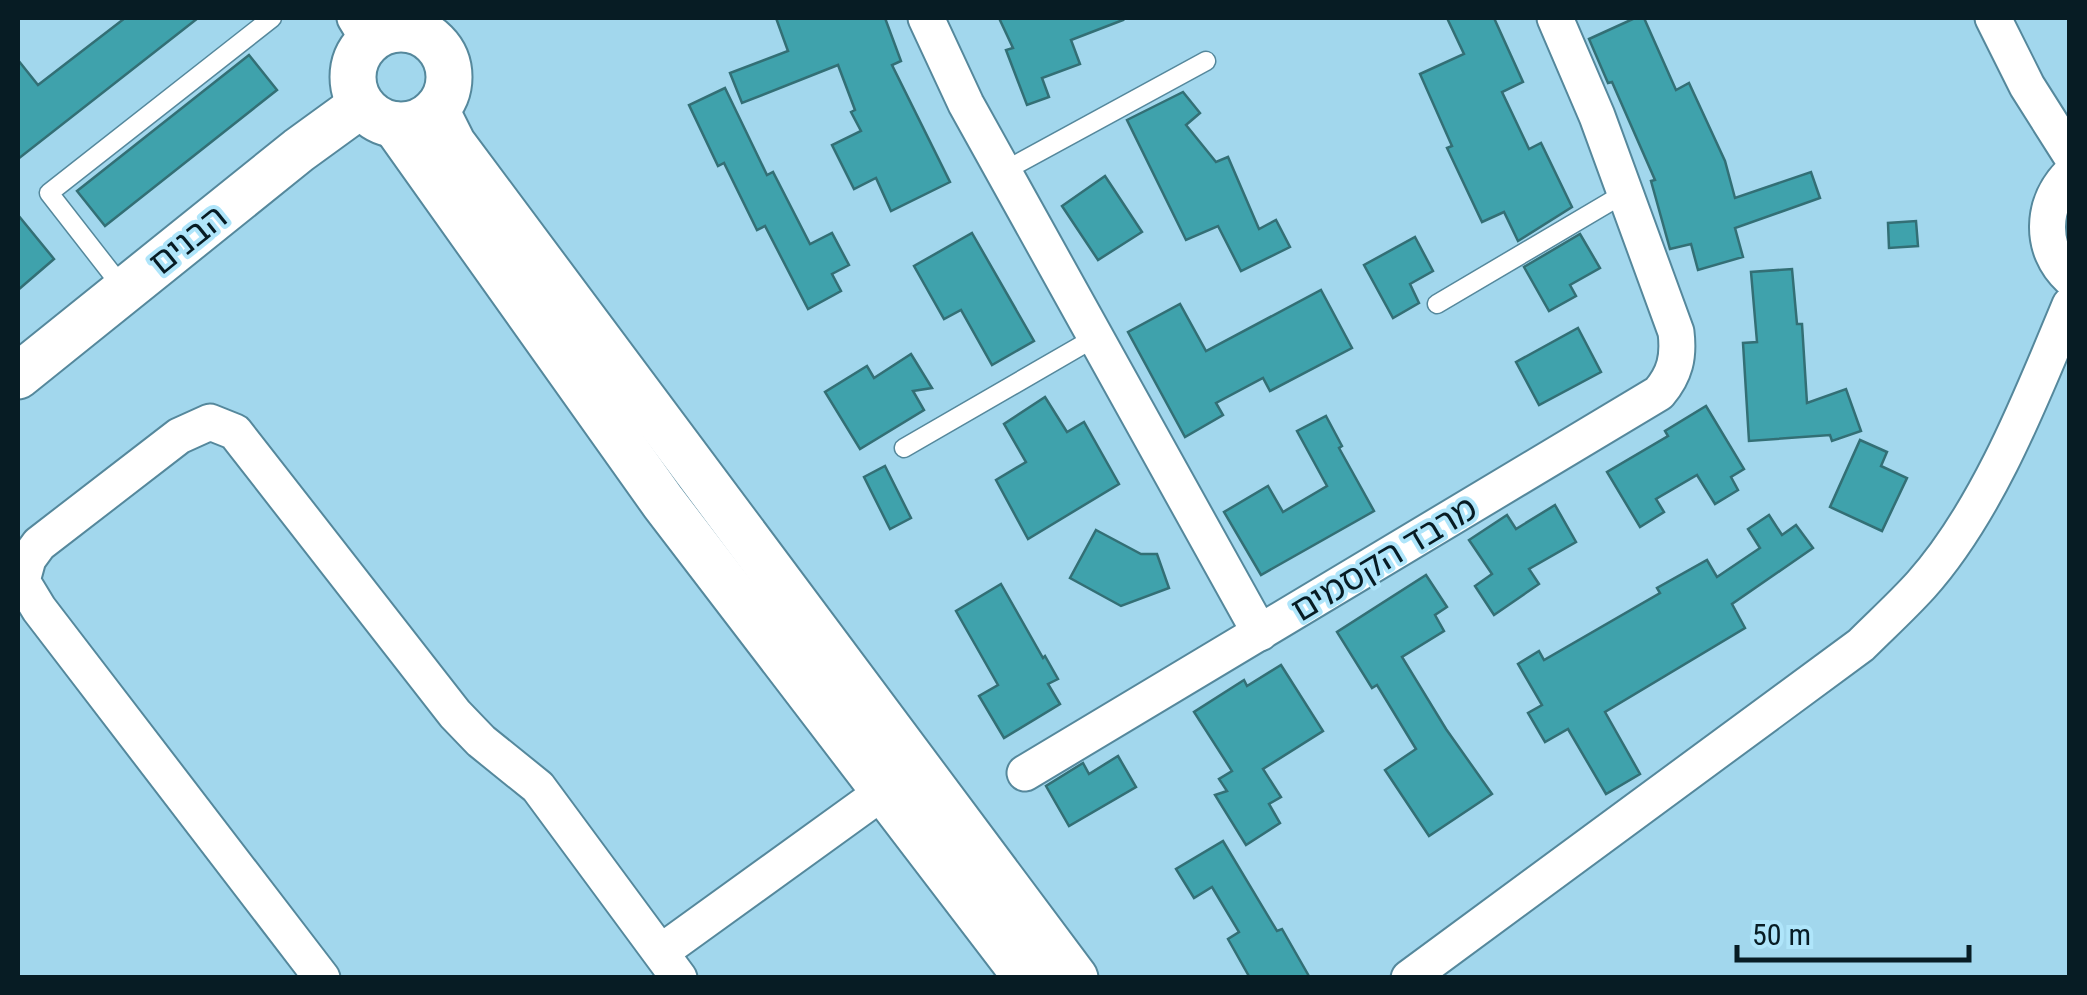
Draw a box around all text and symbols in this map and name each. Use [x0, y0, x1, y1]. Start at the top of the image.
street label: הבנים [141, 196, 235, 284]
street label: מרבד הקסמים [1284, 488, 1484, 630]
scale bar [1737, 900, 1970, 962]
text: 50 m [1752, 917, 1811, 952]

